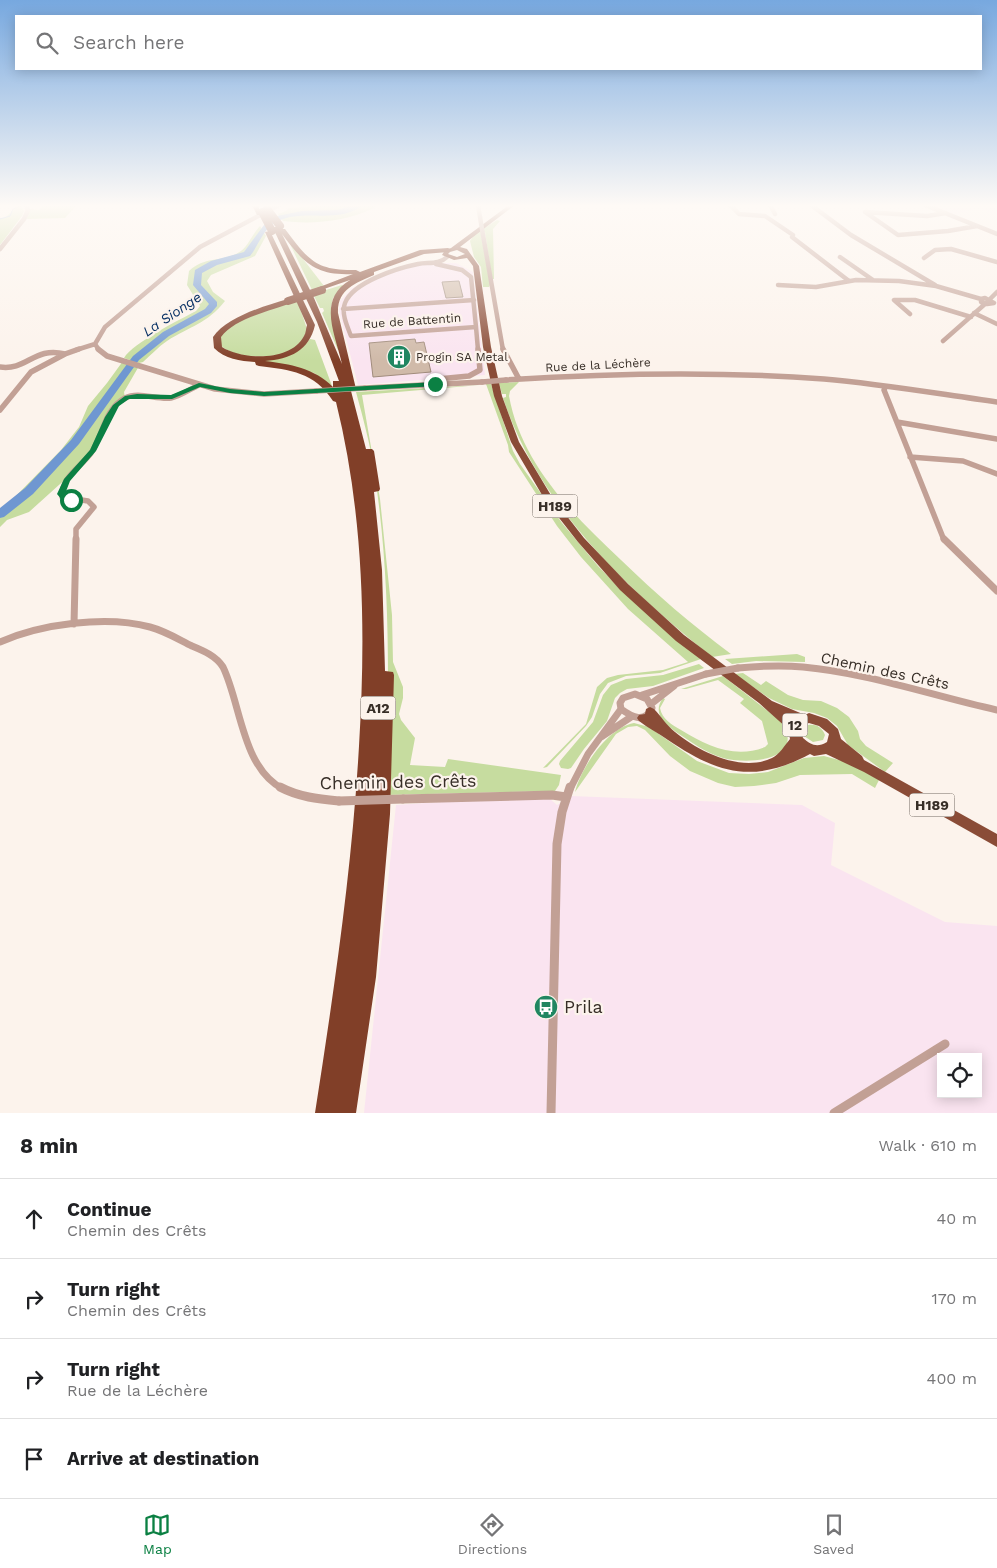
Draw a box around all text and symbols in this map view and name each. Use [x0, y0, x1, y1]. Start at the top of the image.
search box [15, 15, 982, 70]
icon: search [33, 29, 61, 57]
text: Search here [73, 31, 184, 54]
water label: La Sionge [140, 289, 204, 339]
street label: Rue de Battentin [362, 311, 462, 331]
building icon: Progin SA Metal [386, 344, 412, 370]
place label: Progin SA Metal [416, 350, 508, 364]
street label: Rue de la Léchère [545, 355, 651, 375]
route end [424, 373, 447, 396]
route start [60, 489, 83, 512]
road number: H189 [532, 494, 578, 518]
street label: Chemin des Crêts [819, 649, 951, 693]
road number: A12 [360, 696, 396, 720]
road number: 12 [782, 714, 808, 736]
street label: Chemin des Crêts [319, 770, 477, 793]
road number: H189 [910, 794, 954, 816]
bus stop icon: Prila [533, 994, 559, 1020]
place label: Prila [564, 996, 603, 1017]
map controls [937, 1053, 982, 1098]
button: locate [937, 1053, 982, 1098]
text: 8 min [20, 1133, 78, 1158]
text: Walk · 610 m [878, 1136, 977, 1155]
text: Continue [67, 1198, 151, 1221]
icon: ahead [20, 1205, 48, 1233]
text: 40 m [937, 1209, 977, 1228]
text: Chemin des Crêts [67, 1221, 207, 1240]
text: Turn right [67, 1278, 160, 1301]
icon: right [20, 1285, 48, 1313]
text: 170 m [931, 1289, 977, 1308]
text: Chemin des Crêts [67, 1301, 207, 1320]
text: Turn right [67, 1358, 160, 1381]
icon: right [20, 1365, 48, 1393]
text: 400 m [927, 1369, 977, 1388]
text: Rue de la Léchère [67, 1381, 208, 1400]
icon: arrive [20, 1445, 48, 1473]
text: Arrive at destination [67, 1447, 259, 1470]
tab: Map [143, 1511, 172, 1557]
tab: Directions [458, 1511, 527, 1557]
tab: Saved [813, 1511, 854, 1557]

